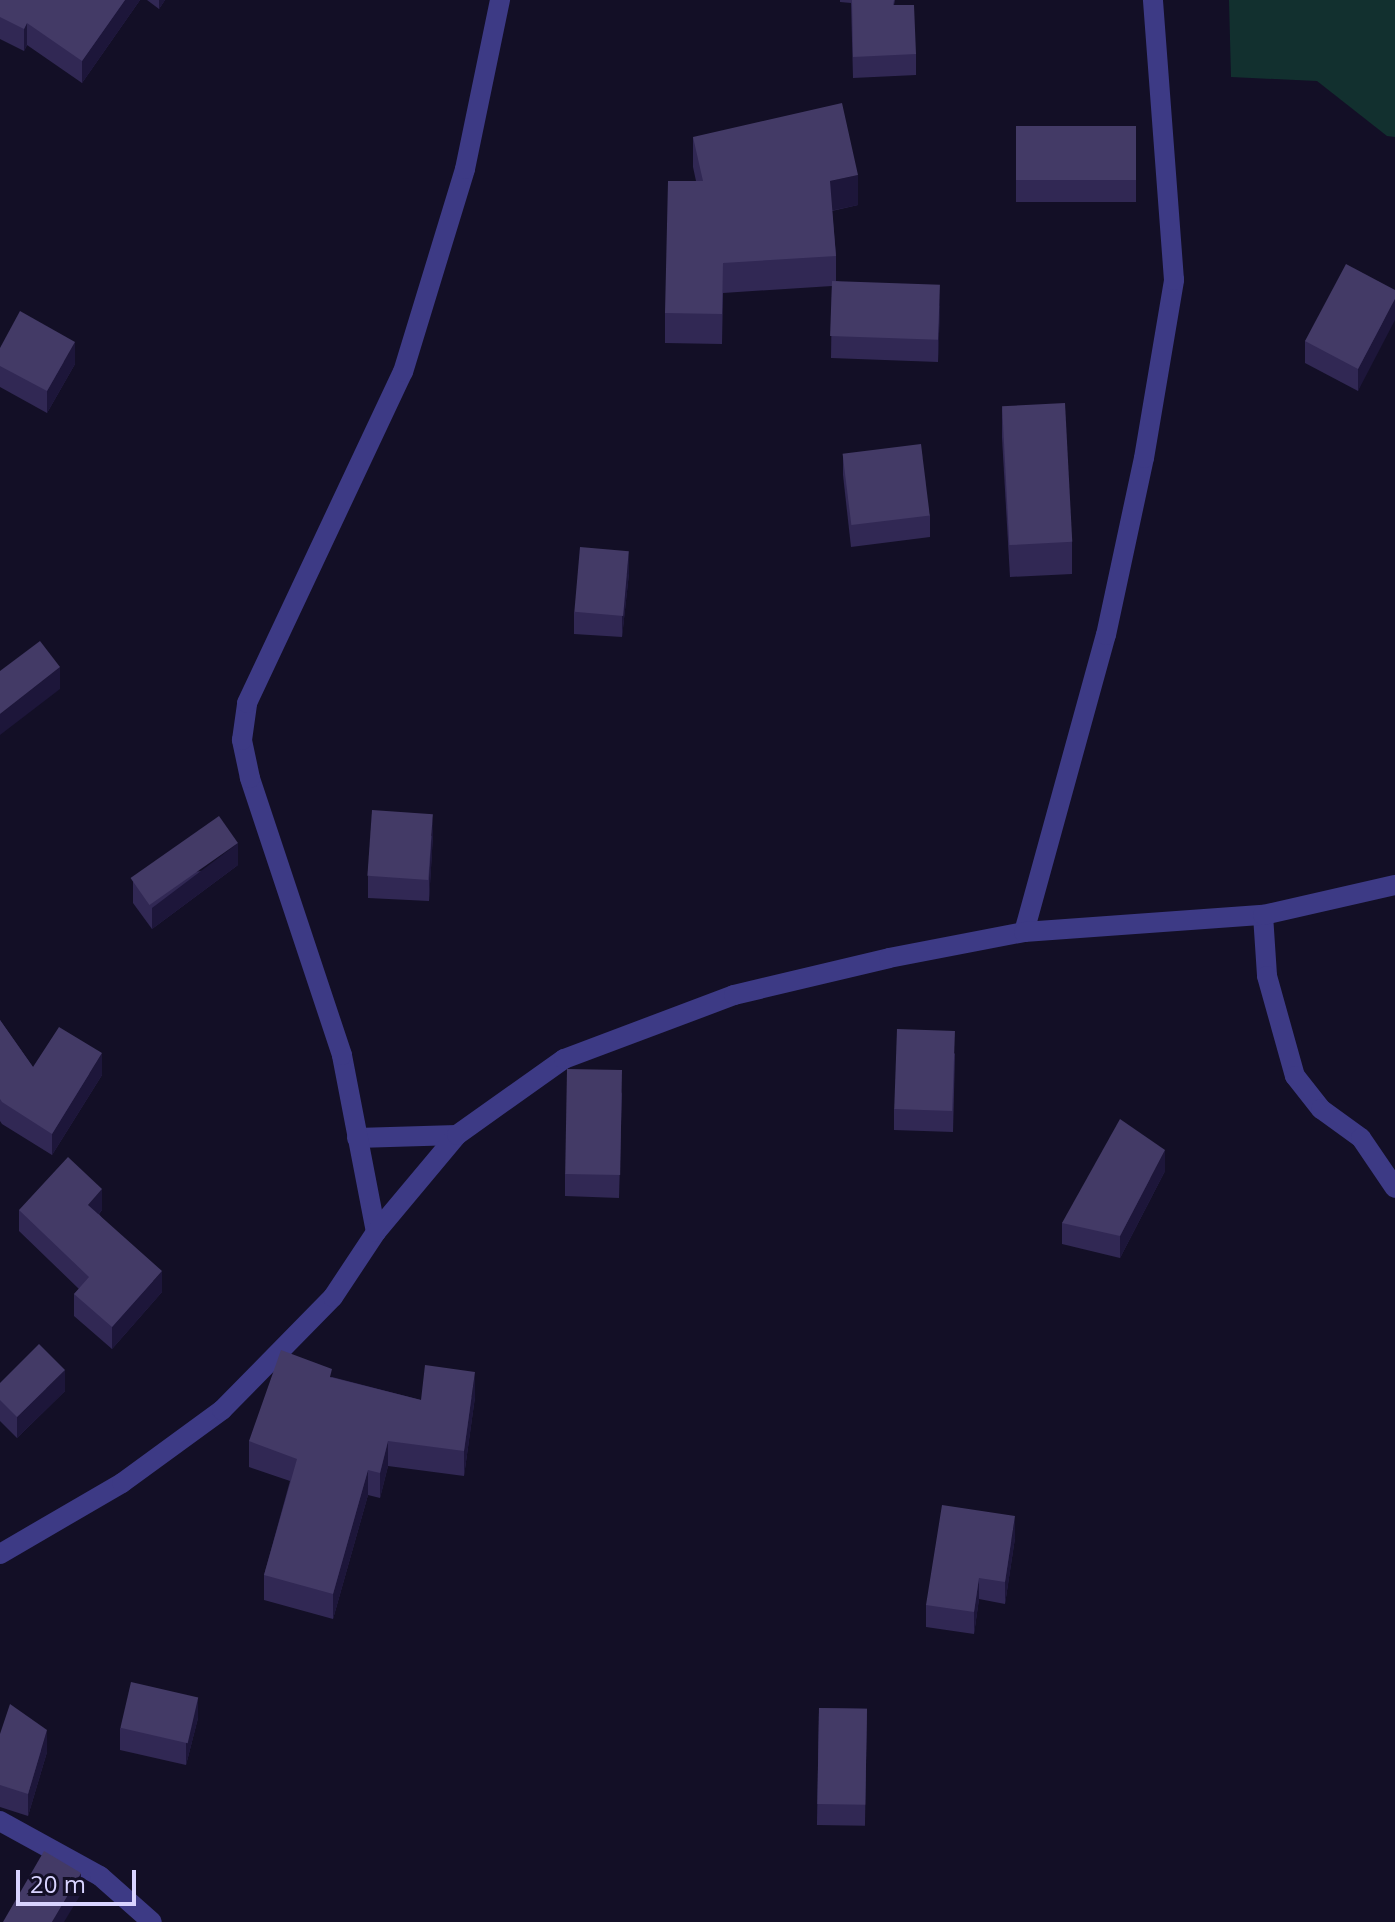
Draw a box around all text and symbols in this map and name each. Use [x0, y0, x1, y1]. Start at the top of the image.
scale bar [20, 1854, 140, 1904]
text: 20 m [30, 1867, 86, 1900]

